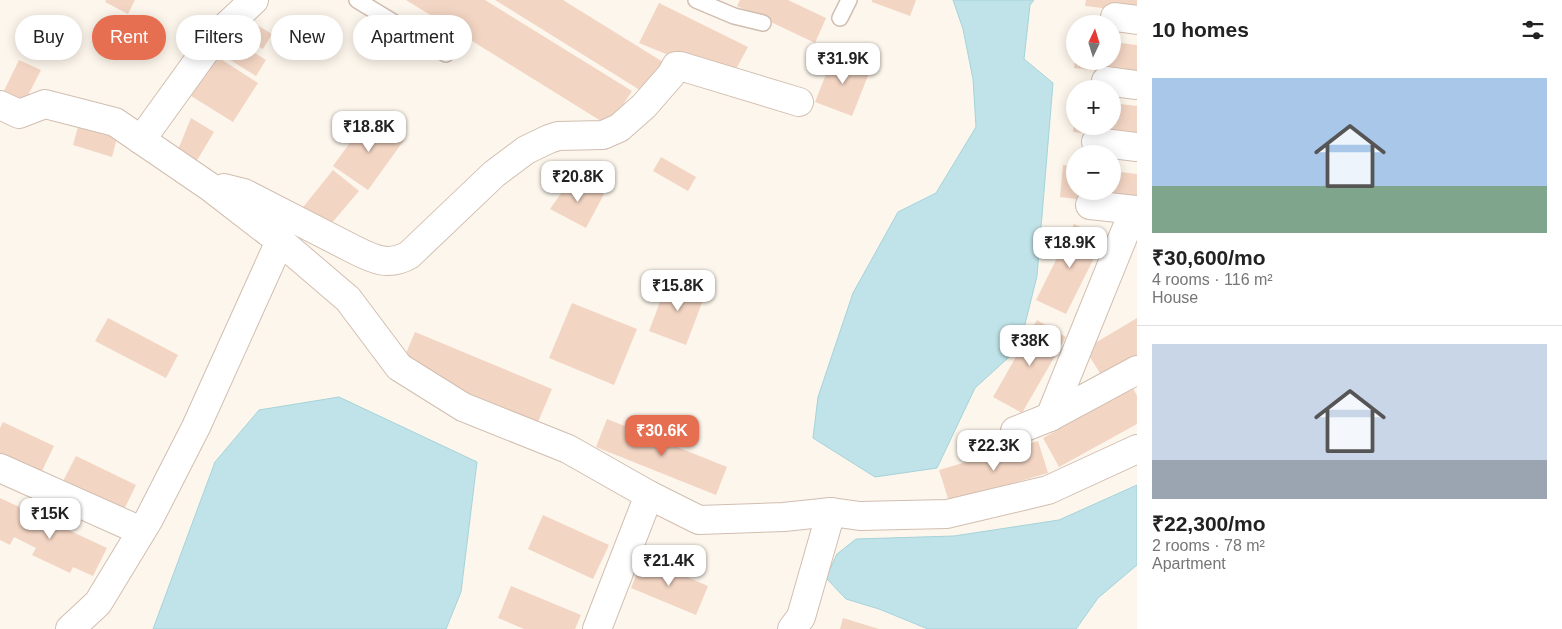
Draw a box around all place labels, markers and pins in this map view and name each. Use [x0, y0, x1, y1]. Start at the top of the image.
pin: ₹31.9K [802, 42, 884, 85]
pin: ₹18.8K [328, 110, 410, 153]
pin: ₹20.8K [537, 160, 619, 203]
pin: ₹18.9K [1029, 226, 1111, 269]
pin: ₹15.8K [637, 270, 719, 312]
pin: ₹38K [1000, 324, 1060, 367]
pin: ₹30.6K [621, 414, 703, 457]
pin: ₹22.3K [953, 430, 1035, 472]
pin: ₹15K [20, 498, 80, 540]
pin: ₹21.4K [628, 544, 710, 587]

